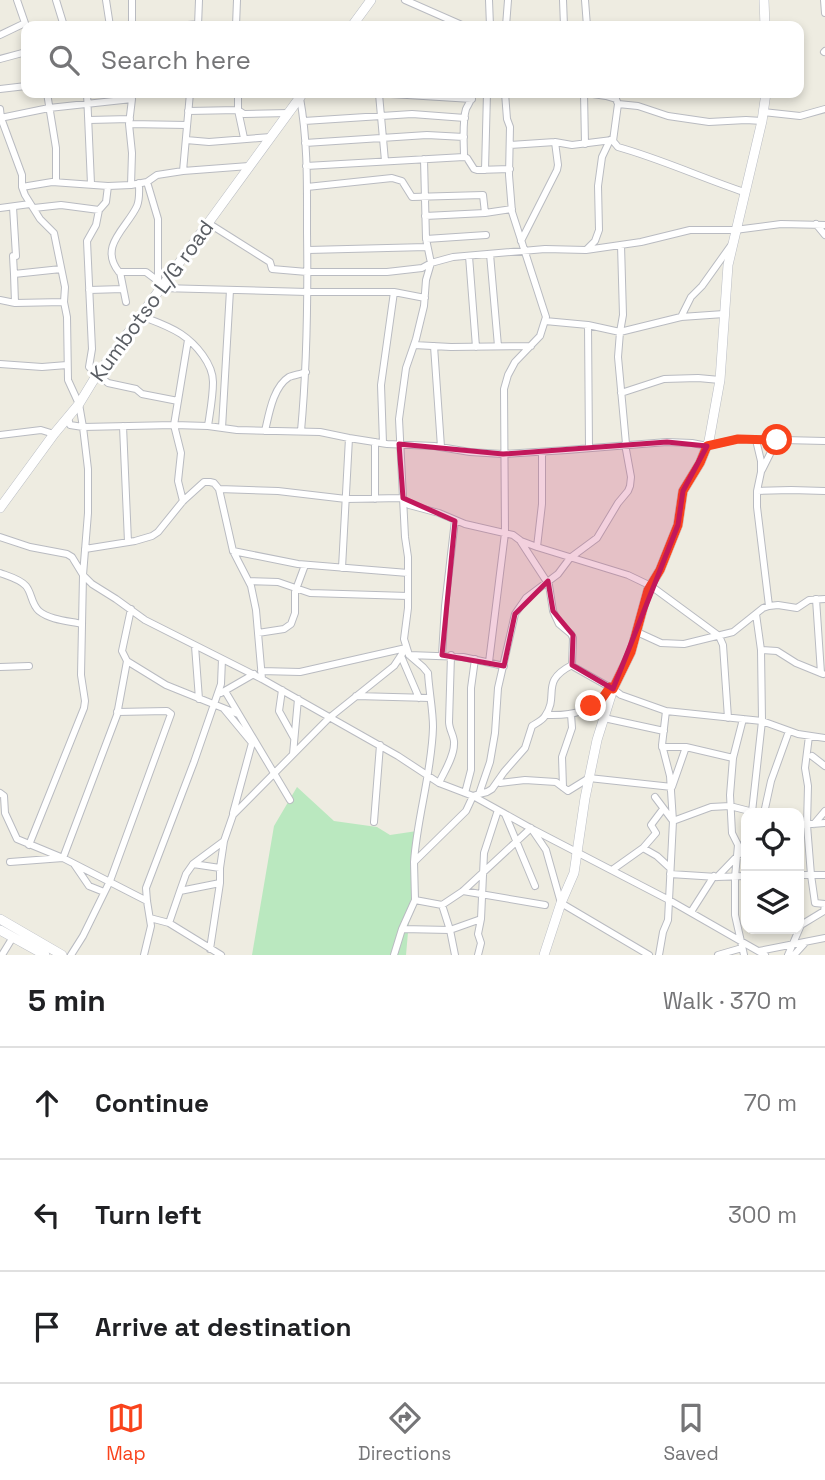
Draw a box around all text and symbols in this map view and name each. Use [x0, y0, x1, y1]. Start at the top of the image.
search box [21, 21, 804, 98]
icon: search [45, 41, 83, 79]
text: Search here [101, 43, 251, 77]
street label: Kumbotso L/G road [84, 215, 219, 387]
route start [761, 424, 792, 455]
route end [575, 690, 606, 721]
map controls [741, 808, 804, 934]
button: locate [741, 808, 804, 871]
button: layers [741, 871, 804, 934]
text: 5 min [28, 981, 106, 1020]
text: Walk · 370 m [663, 986, 797, 1016]
icon: ahead [28, 1084, 66, 1122]
text: Continue [95, 1086, 209, 1120]
text: 70 m [744, 1088, 797, 1118]
icon: left [28, 1196, 66, 1234]
text: Turn left [95, 1198, 202, 1232]
text: 300 m [728, 1200, 797, 1230]
icon: arrive [28, 1308, 66, 1346]
text: Arrive at destination [95, 1310, 352, 1344]
tab: Map [106, 1399, 146, 1466]
tab: Directions [358, 1399, 451, 1466]
tab: Saved [663, 1399, 719, 1466]

